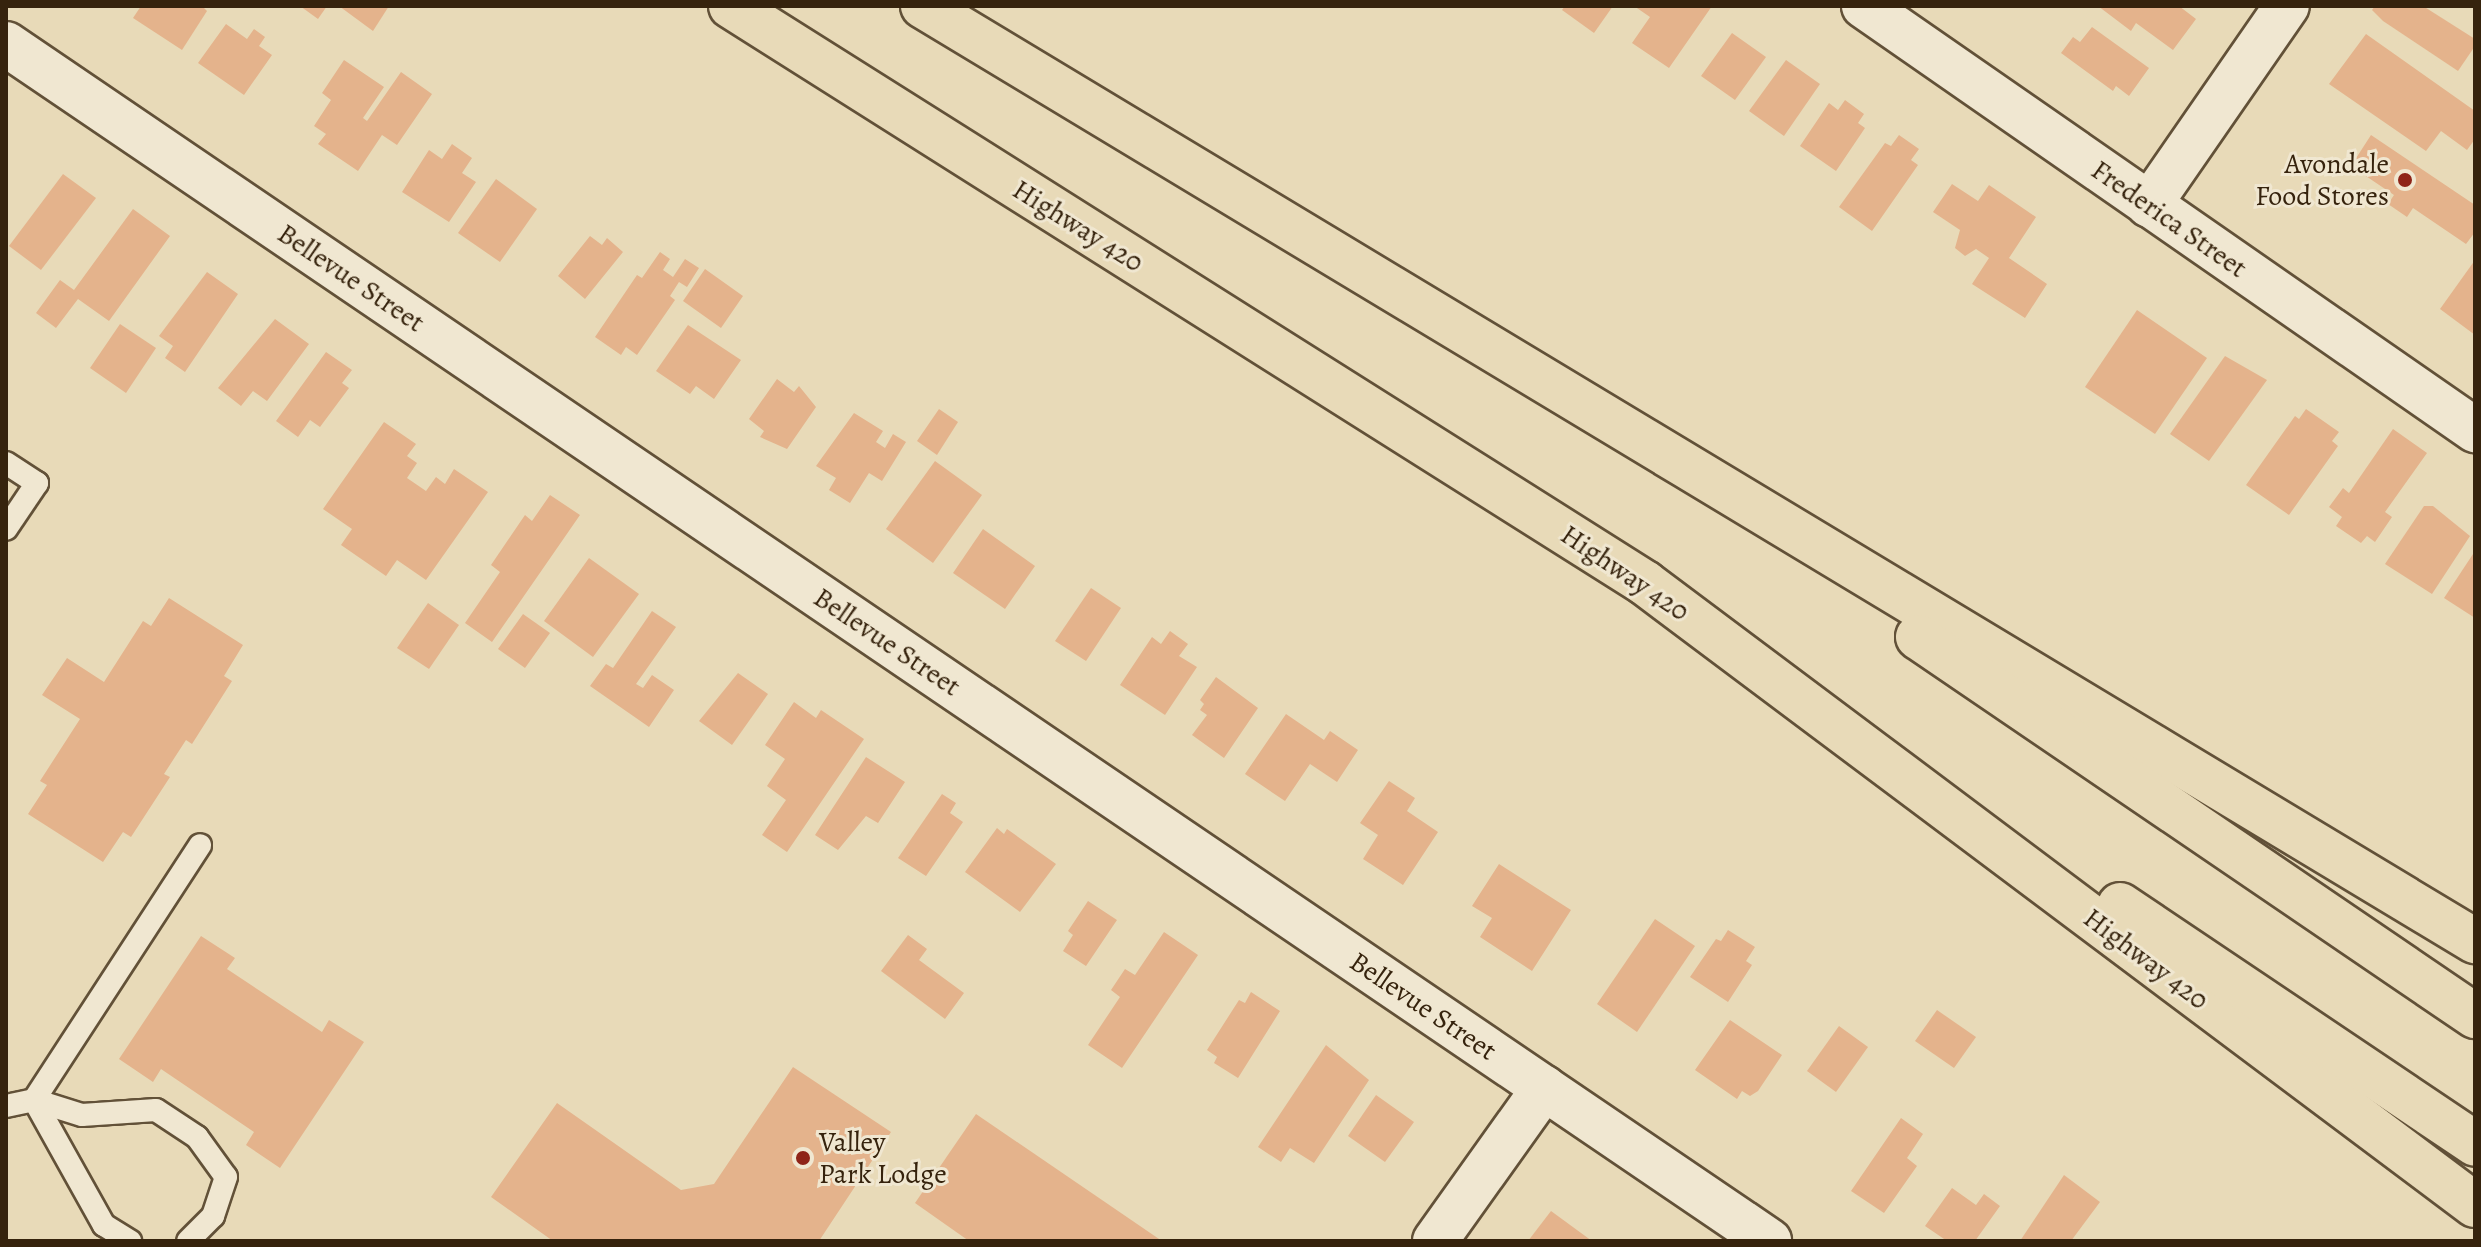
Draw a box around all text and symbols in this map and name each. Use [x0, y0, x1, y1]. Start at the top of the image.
place label: Avondale Food Stores [2255, 147, 2389, 213]
street label: Frederica Street [2085, 153, 2253, 285]
marker: Avondale Food Stores [2396, 171, 2414, 189]
street label: Highway 420 [1006, 173, 1150, 279]
street label: Bellevue Street [271, 217, 431, 339]
street label: Highway 420 [1554, 518, 1696, 628]
street label: Bellevue Street [807, 581, 967, 703]
street label: Highway 420 [2077, 901, 2215, 1017]
street label: Bellevue Street [1343, 945, 1503, 1067]
place label: Valley Park Lodge [819, 1125, 947, 1191]
marker: Valley Park Lodge [794, 1149, 812, 1167]

